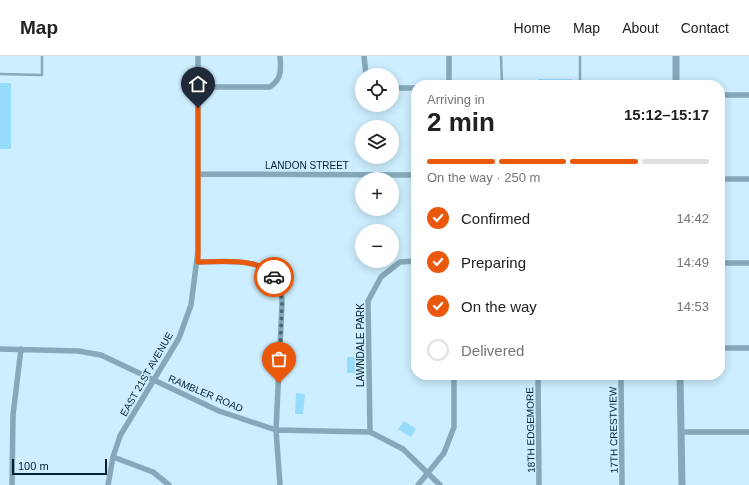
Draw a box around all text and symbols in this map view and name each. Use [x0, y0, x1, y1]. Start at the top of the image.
text: Map [20, 17, 58, 38]
text: Home [514, 20, 551, 36]
text: Map [573, 20, 600, 36]
text: About [622, 20, 659, 36]
text: Contact [681, 20, 729, 36]
pin [181, 67, 215, 108]
map controls [355, 68, 399, 268]
button: locate [355, 68, 399, 112]
icon: home [187, 73, 209, 95]
text: Arriving in [427, 92, 485, 107]
text: 15:12–15:17 [624, 106, 709, 123]
text: 2 min [427, 107, 495, 137]
button: layers [355, 120, 399, 164]
street label: LANDON STREET [265, 160, 349, 171]
text: On the way · 250 m [427, 170, 540, 185]
button: + [355, 172, 399, 216]
icon: check [427, 207, 449, 229]
text: Confirmed [461, 210, 530, 227]
text: 14:42 [676, 211, 709, 226]
button: − [355, 224, 399, 268]
icon: check [427, 251, 449, 273]
text: Preparing [461, 254, 526, 271]
text: 14:49 [676, 255, 709, 270]
courier [254, 257, 294, 297]
icon: car [263, 266, 285, 288]
icon: check [427, 295, 449, 317]
text: On the way [461, 298, 537, 315]
text: 14:53 [676, 299, 709, 314]
street label: LAWNDALE PARK [355, 303, 366, 387]
street label: EAST 21ST AVENUE [118, 330, 175, 418]
pin [262, 342, 296, 383]
text: Delivered [461, 342, 524, 359]
icon: bag [268, 348, 290, 370]
street label: RAMBLER ROAD [167, 373, 245, 414]
street label: 17TH CRESTVIEW [607, 386, 620, 473]
street label: 18TH EDGEMORE [524, 387, 537, 473]
scale bar [12, 457, 107, 476]
text: 100 m [18, 460, 49, 472]

